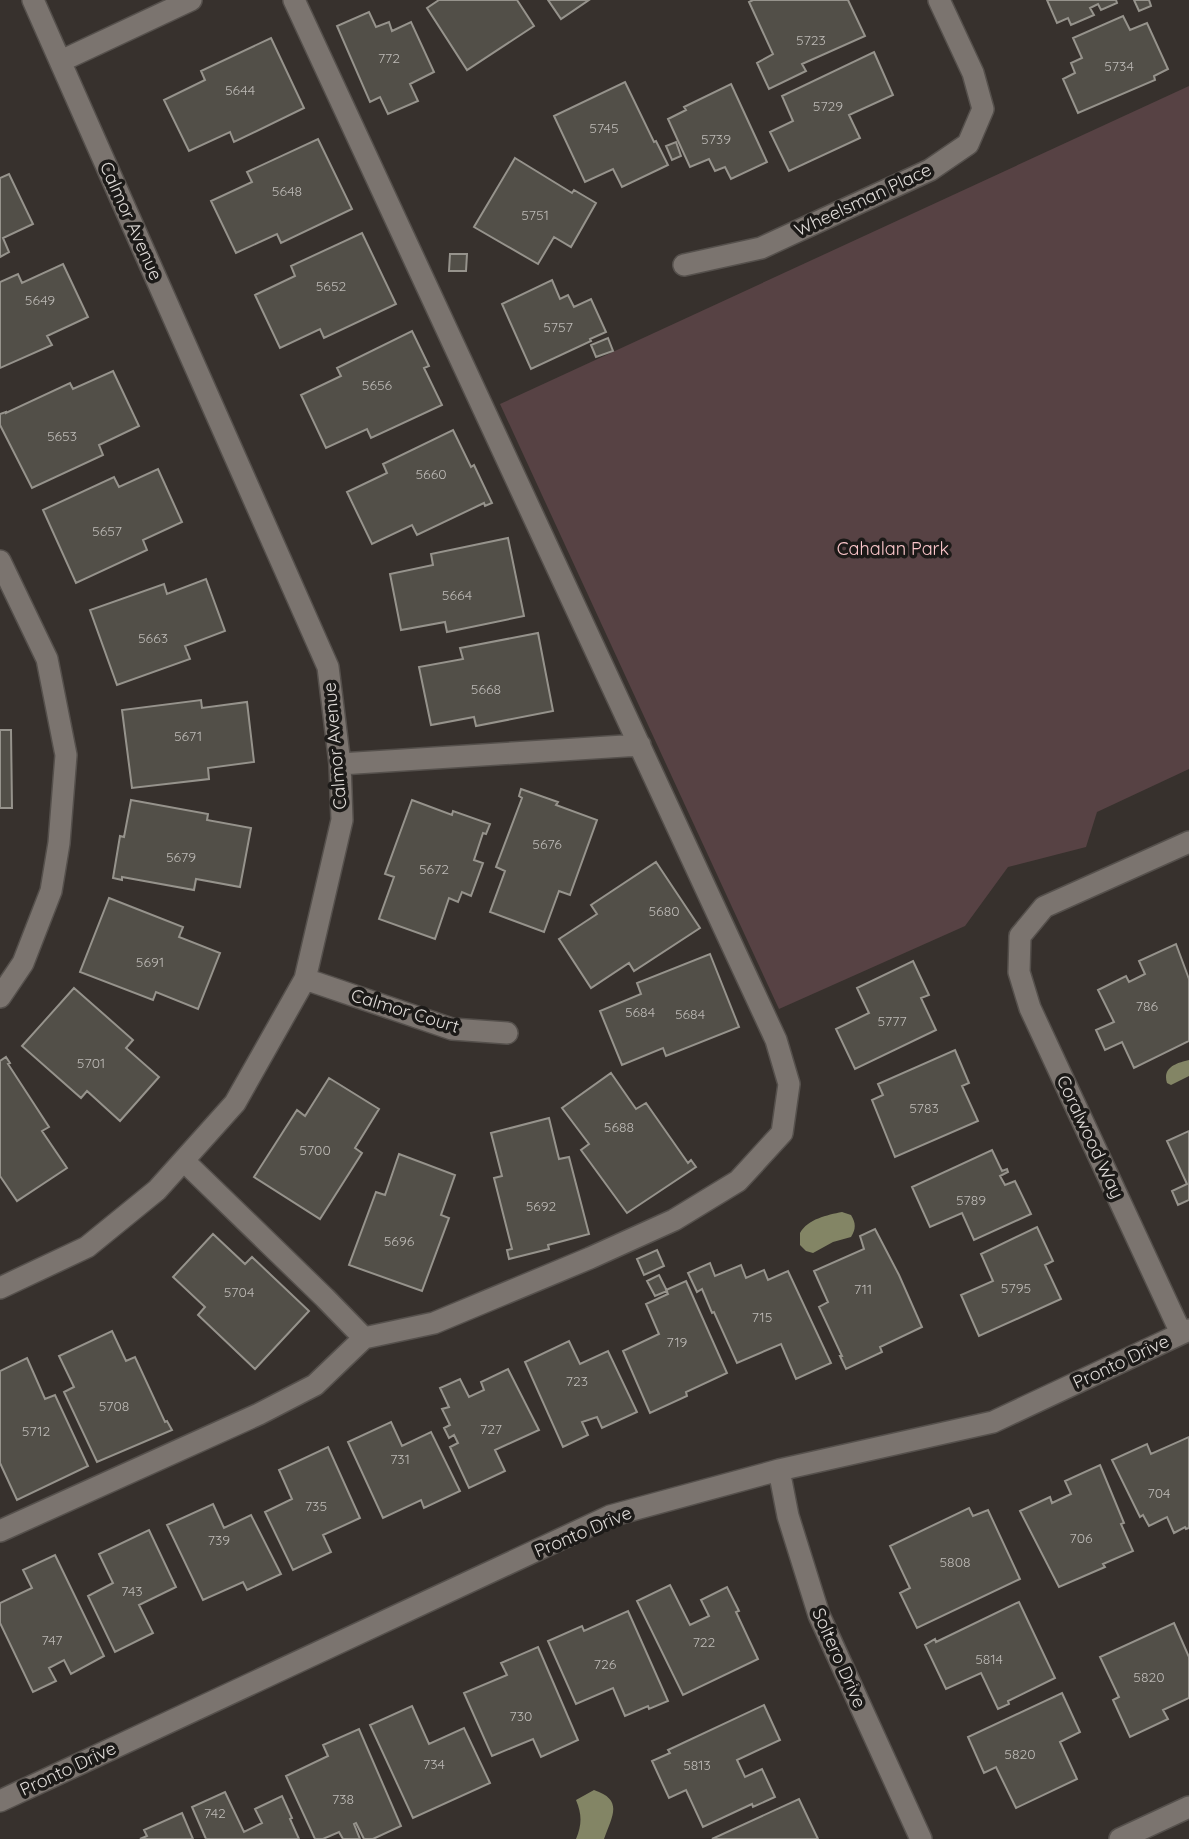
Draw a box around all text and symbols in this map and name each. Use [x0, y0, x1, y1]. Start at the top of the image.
house number: 5723 [796, 31, 826, 49]
house number: 772 [378, 49, 400, 67]
house number: 5734 [1104, 57, 1134, 75]
house number: 5644 [225, 81, 255, 99]
house number: 5729 [813, 97, 843, 115]
house number: 5745 [589, 119, 619, 137]
house number: 5739 [701, 130, 731, 148]
street label: Calmor Avenue [95, 158, 168, 284]
street label: Wheelsman Place [791, 158, 935, 241]
house number: 5648 [272, 182, 302, 200]
house number: 5751 [521, 206, 549, 224]
house number: 5652 [316, 277, 347, 295]
house number: 5649 [25, 291, 55, 309]
house number: 5757 [543, 318, 573, 336]
house number: 5656 [362, 376, 393, 394]
house number: 5653 [47, 427, 77, 445]
house number: 5660 [415, 465, 447, 483]
house number: 5657 [92, 522, 122, 540]
park label: Cahalan Park [837, 537, 949, 560]
house number: 5664 [442, 586, 472, 604]
house number: 5663 [138, 629, 168, 647]
house number: 5668 [471, 680, 501, 698]
street label: Calmor Avenue [317, 682, 352, 811]
house number: 5671 [174, 727, 202, 745]
house number: 5676 [532, 835, 562, 853]
house number: 5679 [166, 848, 196, 866]
house number: 5672 [419, 860, 449, 878]
house number: 5680 [648, 902, 680, 920]
house number: 5691 [136, 953, 164, 971]
street label: Calmor Court [348, 983, 462, 1038]
house number: 786 [1136, 997, 1159, 1015]
house number: 5684 [625, 1003, 655, 1021]
house number: 5684 [675, 1005, 705, 1023]
house number: 5777 [877, 1012, 907, 1030]
house number: 5701 [77, 1054, 105, 1072]
street label: Coralwood Way [1052, 1071, 1129, 1202]
house number: 5783 [909, 1099, 939, 1117]
house number: 5688 [604, 1118, 634, 1136]
house number: 5700 [299, 1141, 331, 1159]
house number: 5789 [956, 1191, 986, 1209]
house number: 5692 [526, 1197, 557, 1215]
house number: 5696 [384, 1232, 415, 1250]
house number: 5795 [1001, 1279, 1031, 1297]
house number: 711 [854, 1280, 872, 1298]
house number: 5704 [224, 1283, 254, 1301]
house number: 715 [752, 1308, 772, 1326]
street label: Pronto Drive [1069, 1329, 1173, 1394]
house number: 719 [667, 1333, 688, 1351]
house number: 723 [566, 1372, 588, 1390]
house number: 5708 [99, 1397, 129, 1415]
house number: 727 [480, 1420, 502, 1438]
house number: 5712 [22, 1422, 50, 1440]
house number: 731 [390, 1450, 410, 1468]
house number: 704 [1148, 1484, 1170, 1502]
house number: 735 [305, 1497, 327, 1515]
street label: Pronto Drive [531, 1501, 635, 1562]
house number: 706 [1069, 1529, 1093, 1547]
house number: 739 [208, 1531, 230, 1549]
house number: 5808 [939, 1553, 971, 1571]
house number: 743 [121, 1582, 143, 1600]
street label: Soltero Drive [807, 1604, 872, 1711]
house number: 747 [42, 1631, 62, 1649]
house number: 722 [693, 1633, 716, 1651]
house number: 5814 [975, 1650, 1003, 1668]
house number: 726 [594, 1655, 617, 1673]
house number: 5820 [1133, 1668, 1165, 1686]
house number: 730 [510, 1707, 532, 1725]
street label: Pronto Drive [16, 1736, 120, 1801]
house number: 5820 [1004, 1745, 1036, 1763]
house number: 734 [423, 1755, 445, 1773]
house number: 5813 [683, 1756, 711, 1774]
house number: 738 [332, 1790, 354, 1808]
house number: 742 [204, 1804, 226, 1822]

